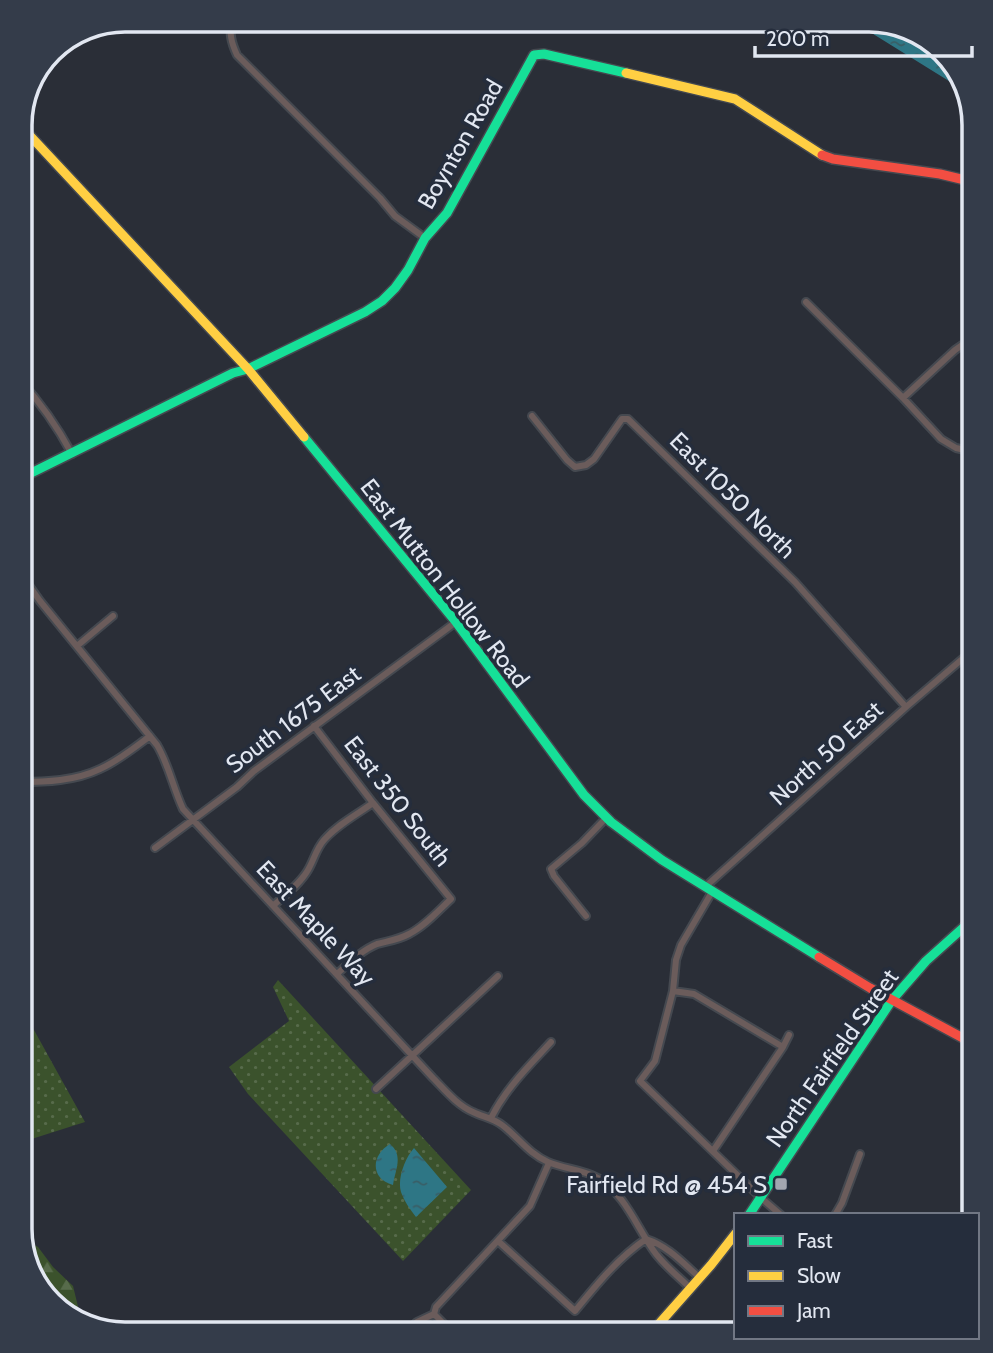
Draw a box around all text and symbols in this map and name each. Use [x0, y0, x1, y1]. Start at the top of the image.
scale bar [755, 14, 972, 58]
text: 200 m [766, 26, 829, 51]
street label: Boynton Road [411, 74, 509, 214]
street label: East 1050 North [664, 426, 802, 564]
street label: East Mutton Hollow Road [354, 473, 536, 693]
street label: South 1675 East [220, 659, 366, 779]
street label: North 50 East [764, 695, 888, 811]
street label: East 350 South [338, 730, 458, 872]
street label: East Maple Way [251, 854, 381, 992]
street label: North Fairfield Street [760, 963, 904, 1153]
place label: Fairfield Rd @ 454 S [566, 1170, 767, 1199]
marker: Fairfield Rd @ 454 S [773, 1176, 789, 1192]
legend [734, 1213, 979, 1339]
text: Fast [797, 1228, 833, 1253]
text: Slow [797, 1263, 841, 1288]
text: Jam [796, 1298, 831, 1323]

